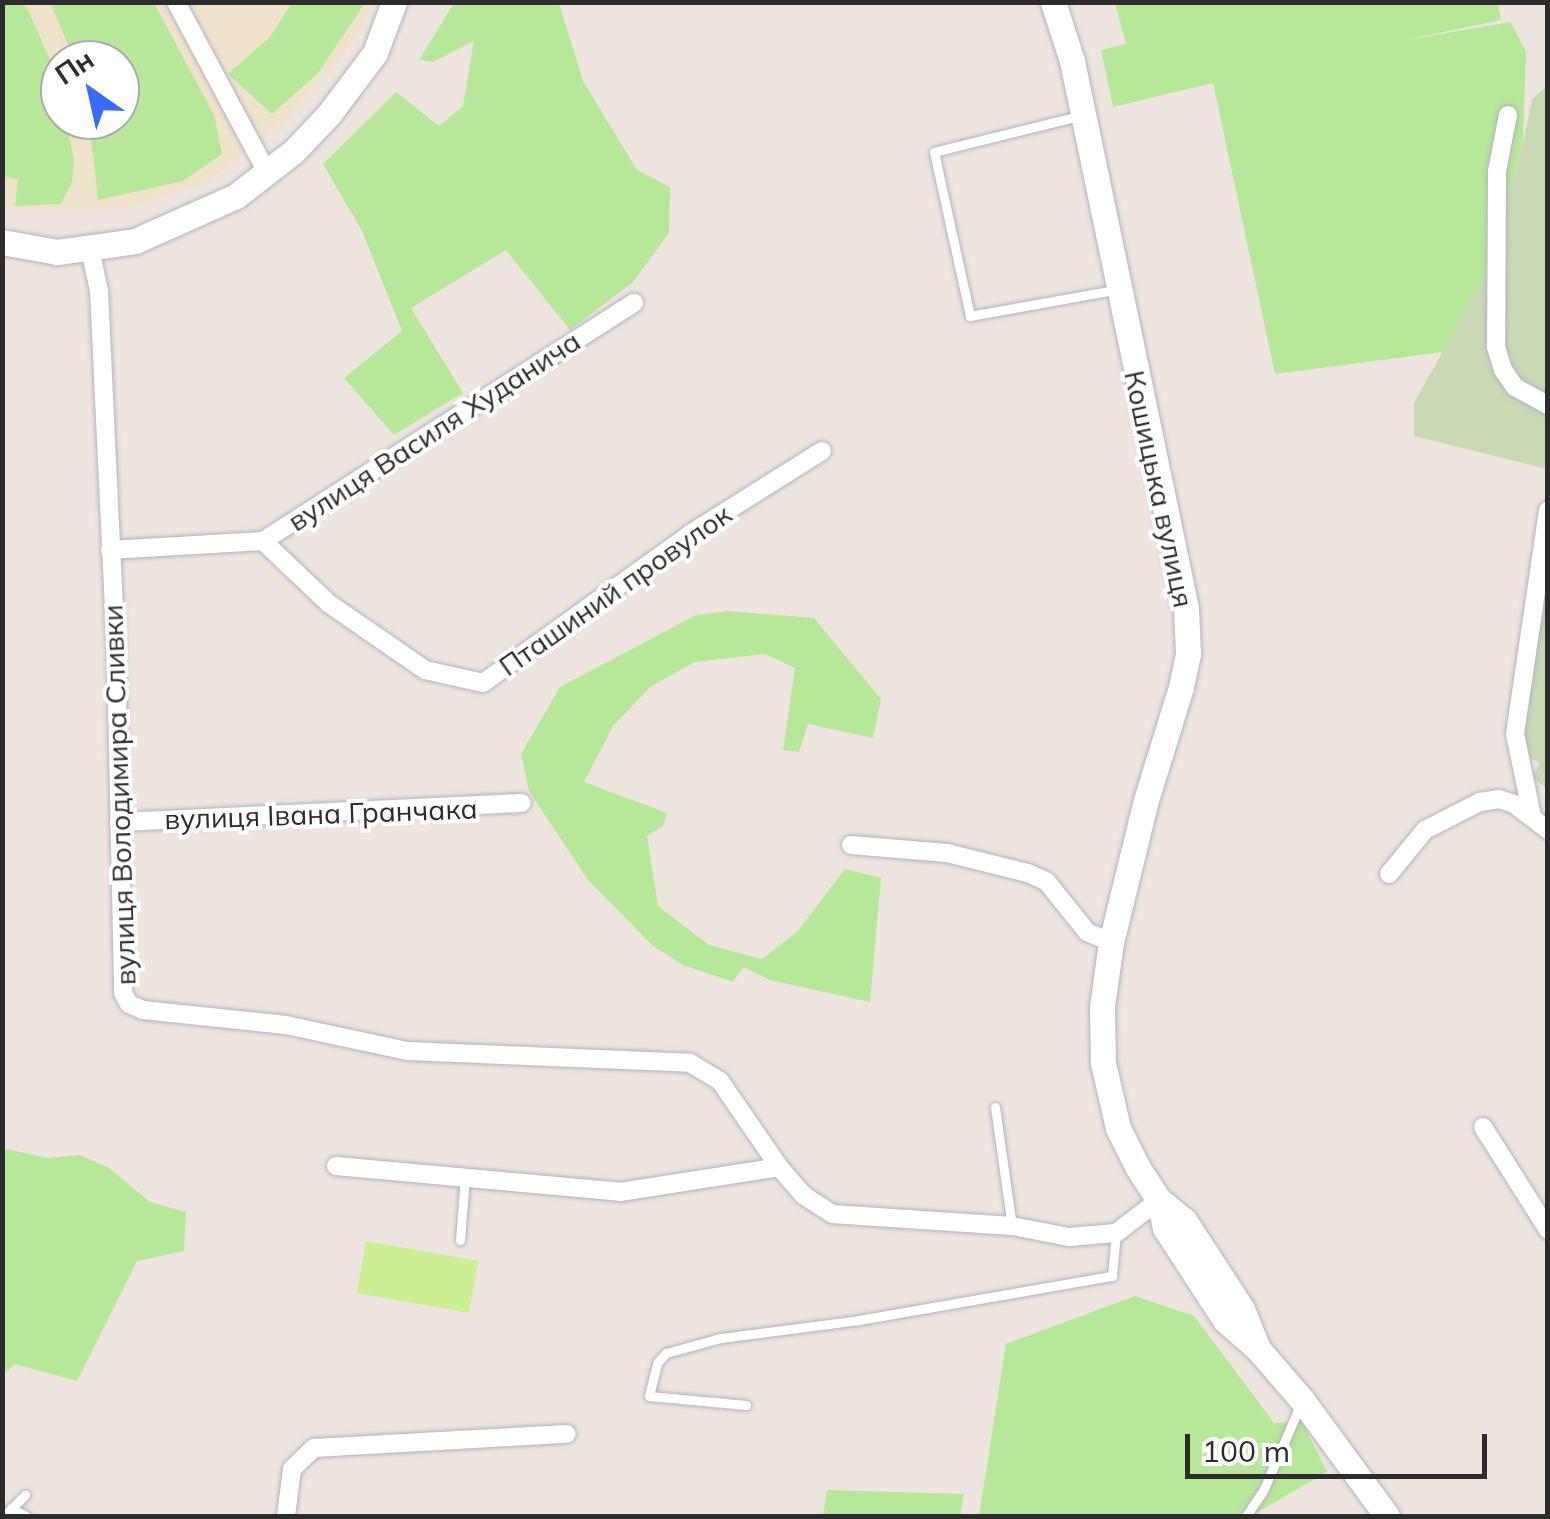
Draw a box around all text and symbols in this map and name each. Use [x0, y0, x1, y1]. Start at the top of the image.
north arrow [40, 40, 140, 140]
text: Пн [48, 41, 100, 92]
street label: вулиця Василя Худанича [282, 324, 586, 538]
street label: Кошицька вулиця [1117, 367, 1201, 611]
street label: Пташиний провулок [492, 497, 738, 683]
street label: вулиця Володимира Сливки [96, 604, 142, 986]
street label: вулиця Івана Гранчака [164, 792, 478, 836]
scale bar [1190, 1414, 1492, 1476]
text: 100 m [1202, 1432, 1290, 1470]

